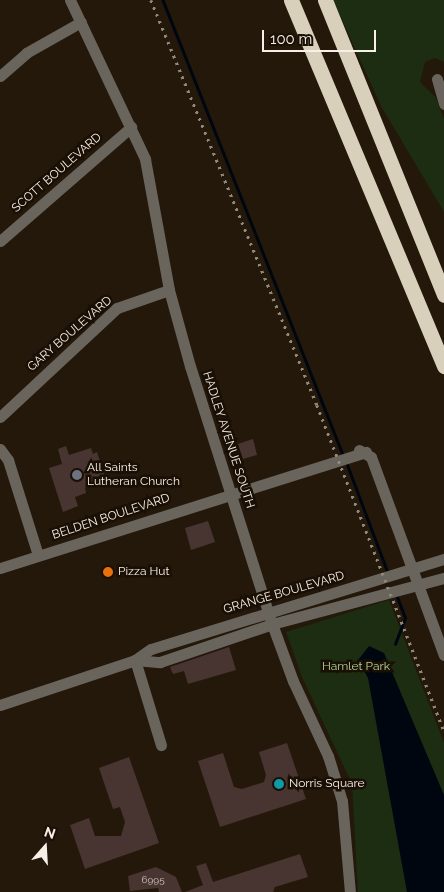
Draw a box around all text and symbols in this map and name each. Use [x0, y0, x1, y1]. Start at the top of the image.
scale bar [264, 20, 378, 52]
text: 100 m [270, 30, 312, 48]
street label: SCOTT BOULEVARD [9, 130, 105, 216]
street label: GARY BOULEVARD [25, 293, 115, 375]
street label: HADLEY AVENUE SOUTH [199, 369, 257, 511]
place label: All Saints Lutheran Church [87, 461, 180, 489]
marker: All Saints Lutheran Church [71, 469, 83, 481]
street label: BELDEN BOULEVARD [50, 491, 172, 543]
place label: Pizza Hut [118, 565, 169, 579]
marker: Pizza Hut [102, 566, 114, 578]
street label: GRANGE BOULEVARD [222, 569, 346, 617]
park label: Hamlet Park [322, 660, 390, 674]
place label: Norris Square [289, 777, 365, 791]
marker: Norris Square [273, 778, 285, 790]
north arrow [20, 822, 70, 872]
text: N [42, 824, 58, 842]
house number: 6995 [141, 874, 165, 886]

